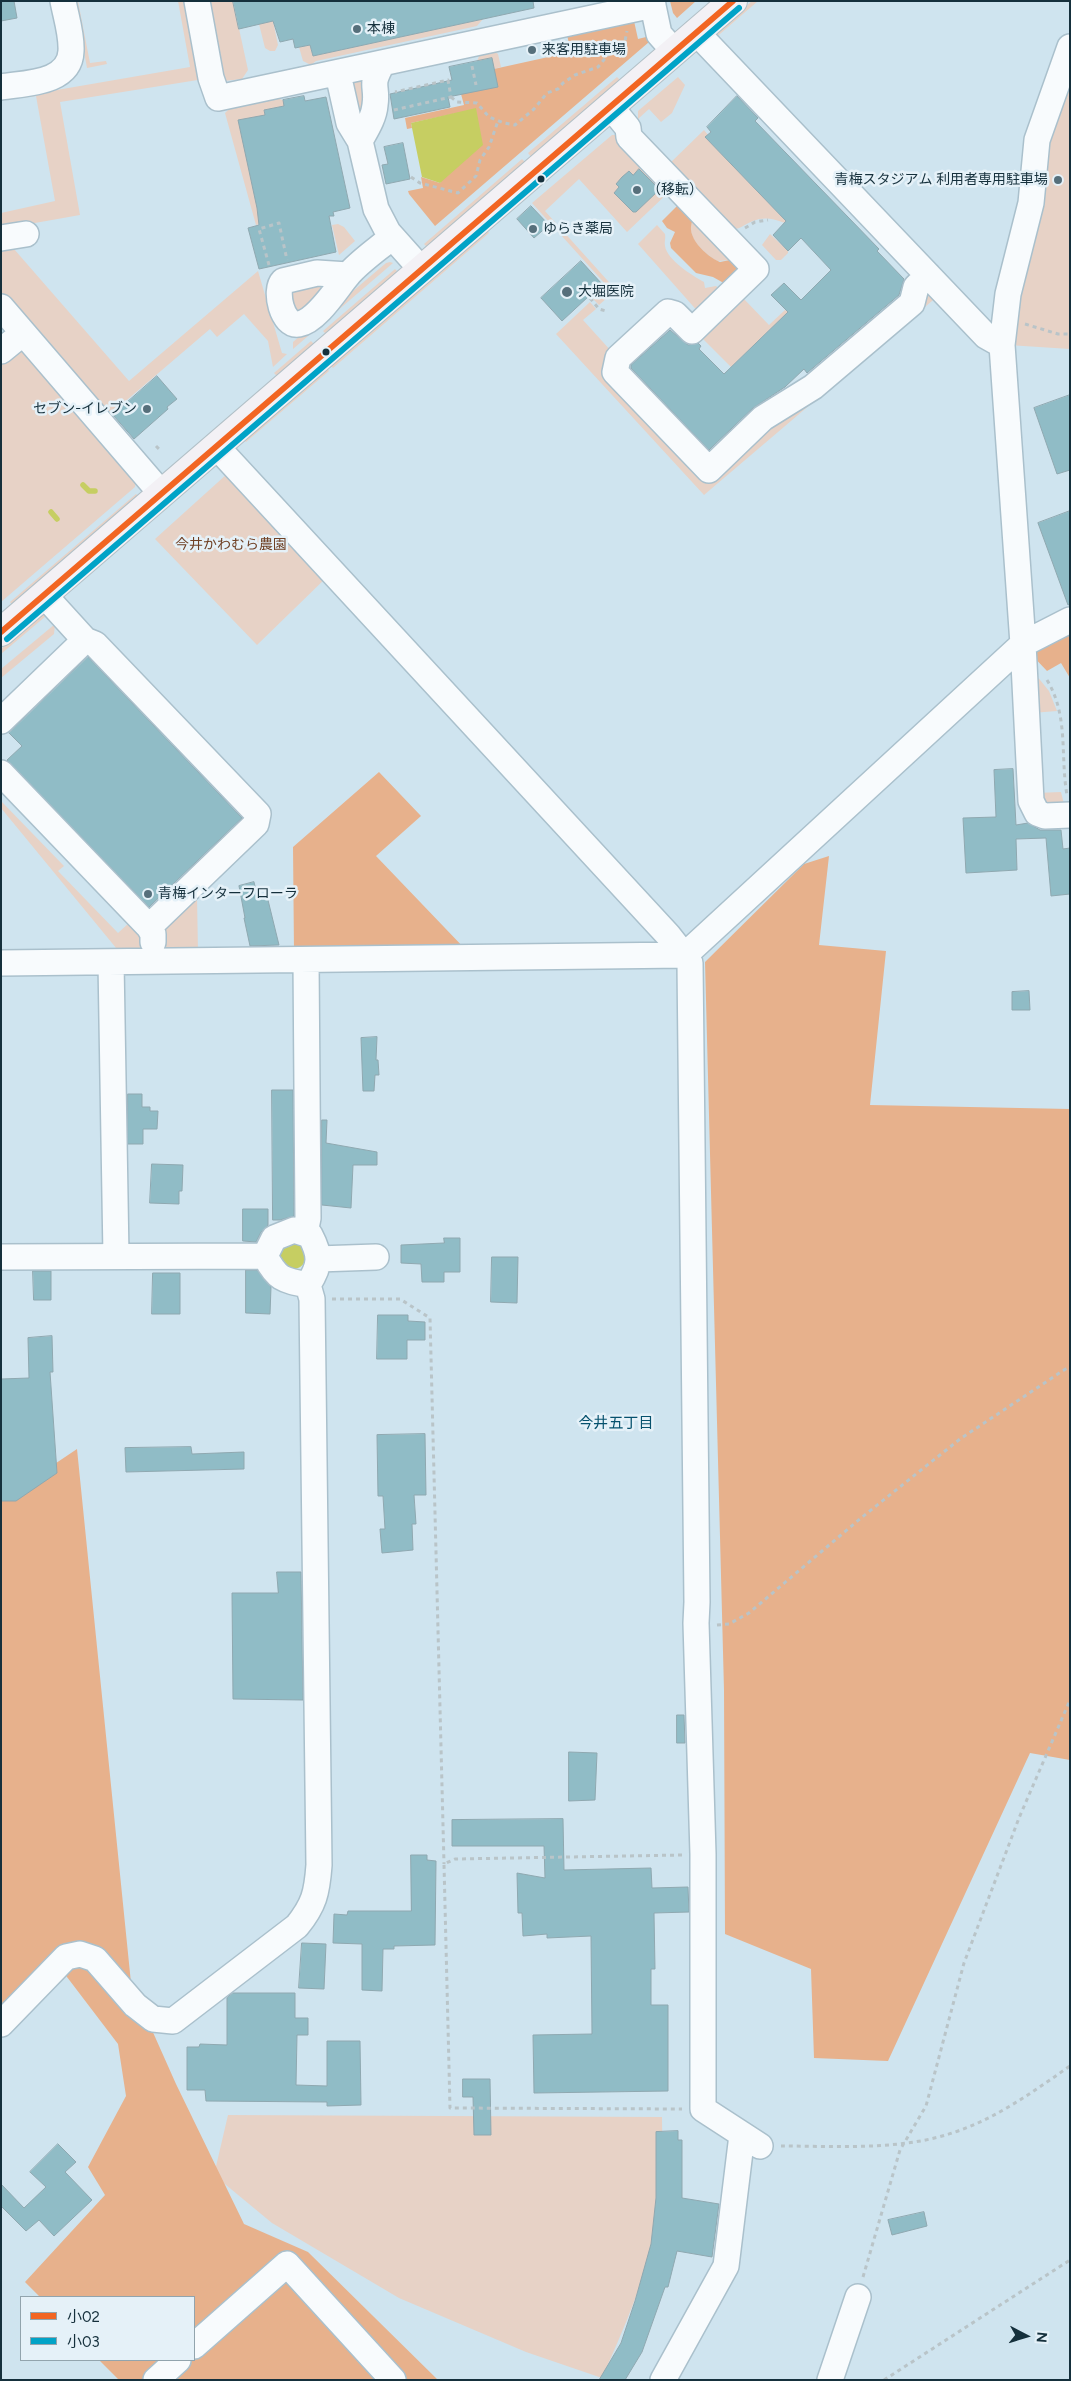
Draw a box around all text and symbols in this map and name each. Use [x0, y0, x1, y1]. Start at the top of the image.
place label: 本棟 [367, 21, 395, 37]
marker: 本棟 [351, 23, 363, 35]
place label: 来客用駐車場 [542, 42, 626, 58]
marker: 来客用駐車場 [526, 44, 538, 56]
place label: 青梅スタジアム 利用者専用駐車場 [835, 172, 1048, 188]
unlabelled marker [536, 174, 546, 184]
marker: 青梅スタジアム 利用者専用駐車場 [1052, 174, 1064, 186]
place label: （移転） [647, 182, 703, 198]
marker: （移転） [631, 184, 643, 196]
place label: ゆらき薬局 [543, 221, 613, 237]
marker: ゆらき薬局 [527, 223, 539, 235]
place label: 大堀医院 [578, 284, 634, 300]
marker: 大堀医院 [560, 285, 574, 299]
unlabelled marker [321, 347, 331, 357]
place label: セブン-イレブン [33, 401, 137, 417]
marker: セブン-イレブン [141, 403, 153, 415]
park label: 今井かわむら農園 [175, 537, 287, 553]
place label: 青梅インターフローラ [158, 886, 298, 902]
marker: 青梅インターフローラ [142, 888, 154, 900]
district label: 今井五丁目 [579, 1415, 653, 1433]
legend [20, 2296, 195, 2361]
text: 小02 [67, 2308, 100, 2326]
north arrow [1001, 2311, 1051, 2361]
text: N [1033, 2331, 1050, 2343]
text: 小03 [67, 2333, 100, 2351]

